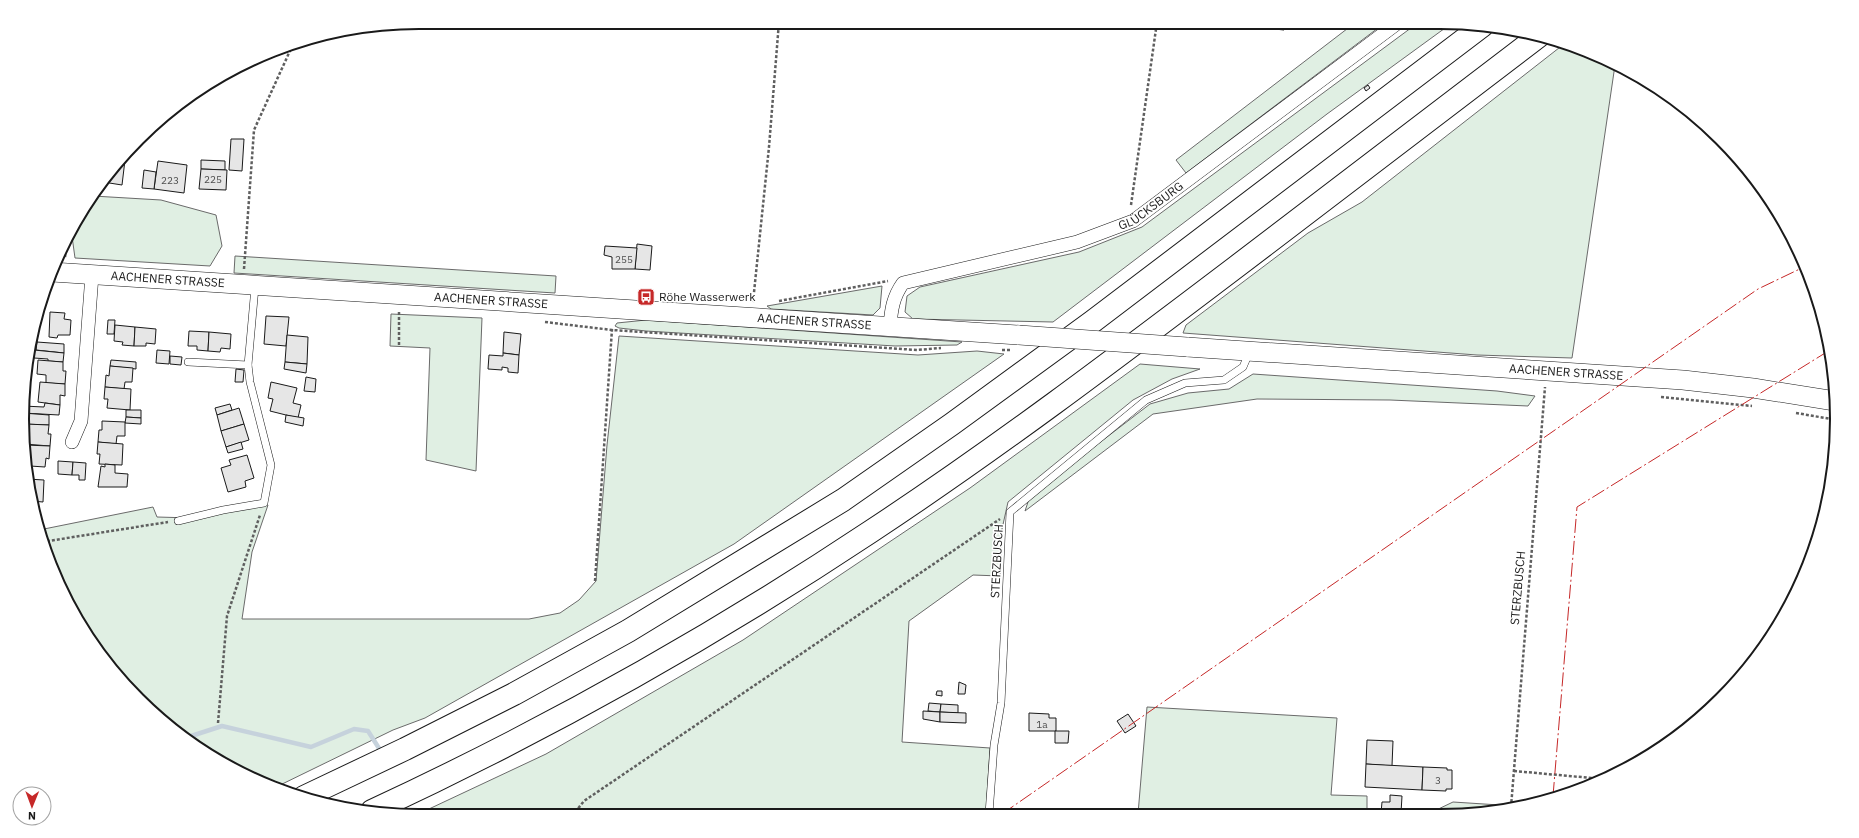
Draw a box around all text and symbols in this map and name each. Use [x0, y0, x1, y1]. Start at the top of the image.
house number: 225 [204, 173, 222, 186]
house number: 223 [161, 174, 179, 187]
street label: GLÜCKSBURG [1116, 178, 1186, 233]
house number: 255 [615, 253, 633, 266]
street label: AACHENER STRASSE [110, 268, 225, 290]
bus stop icon: Röhe Wasserwerk [636, 287, 656, 307]
street label: AACHENER STRASSE [434, 289, 549, 311]
place label: Röhe Wasserwerk [659, 289, 756, 304]
street label: AACHENER STRASSE [757, 310, 872, 332]
street label: AACHENER STRASSE [1509, 360, 1624, 383]
street label: STERZBUSCH [987, 524, 1006, 598]
street label: STERZBUSCH [1507, 550, 1528, 626]
house number: 1a [1036, 718, 1048, 731]
house number: 3 [1435, 774, 1441, 787]
north arrow [12, 786, 52, 826]
text: N [28, 809, 36, 823]

